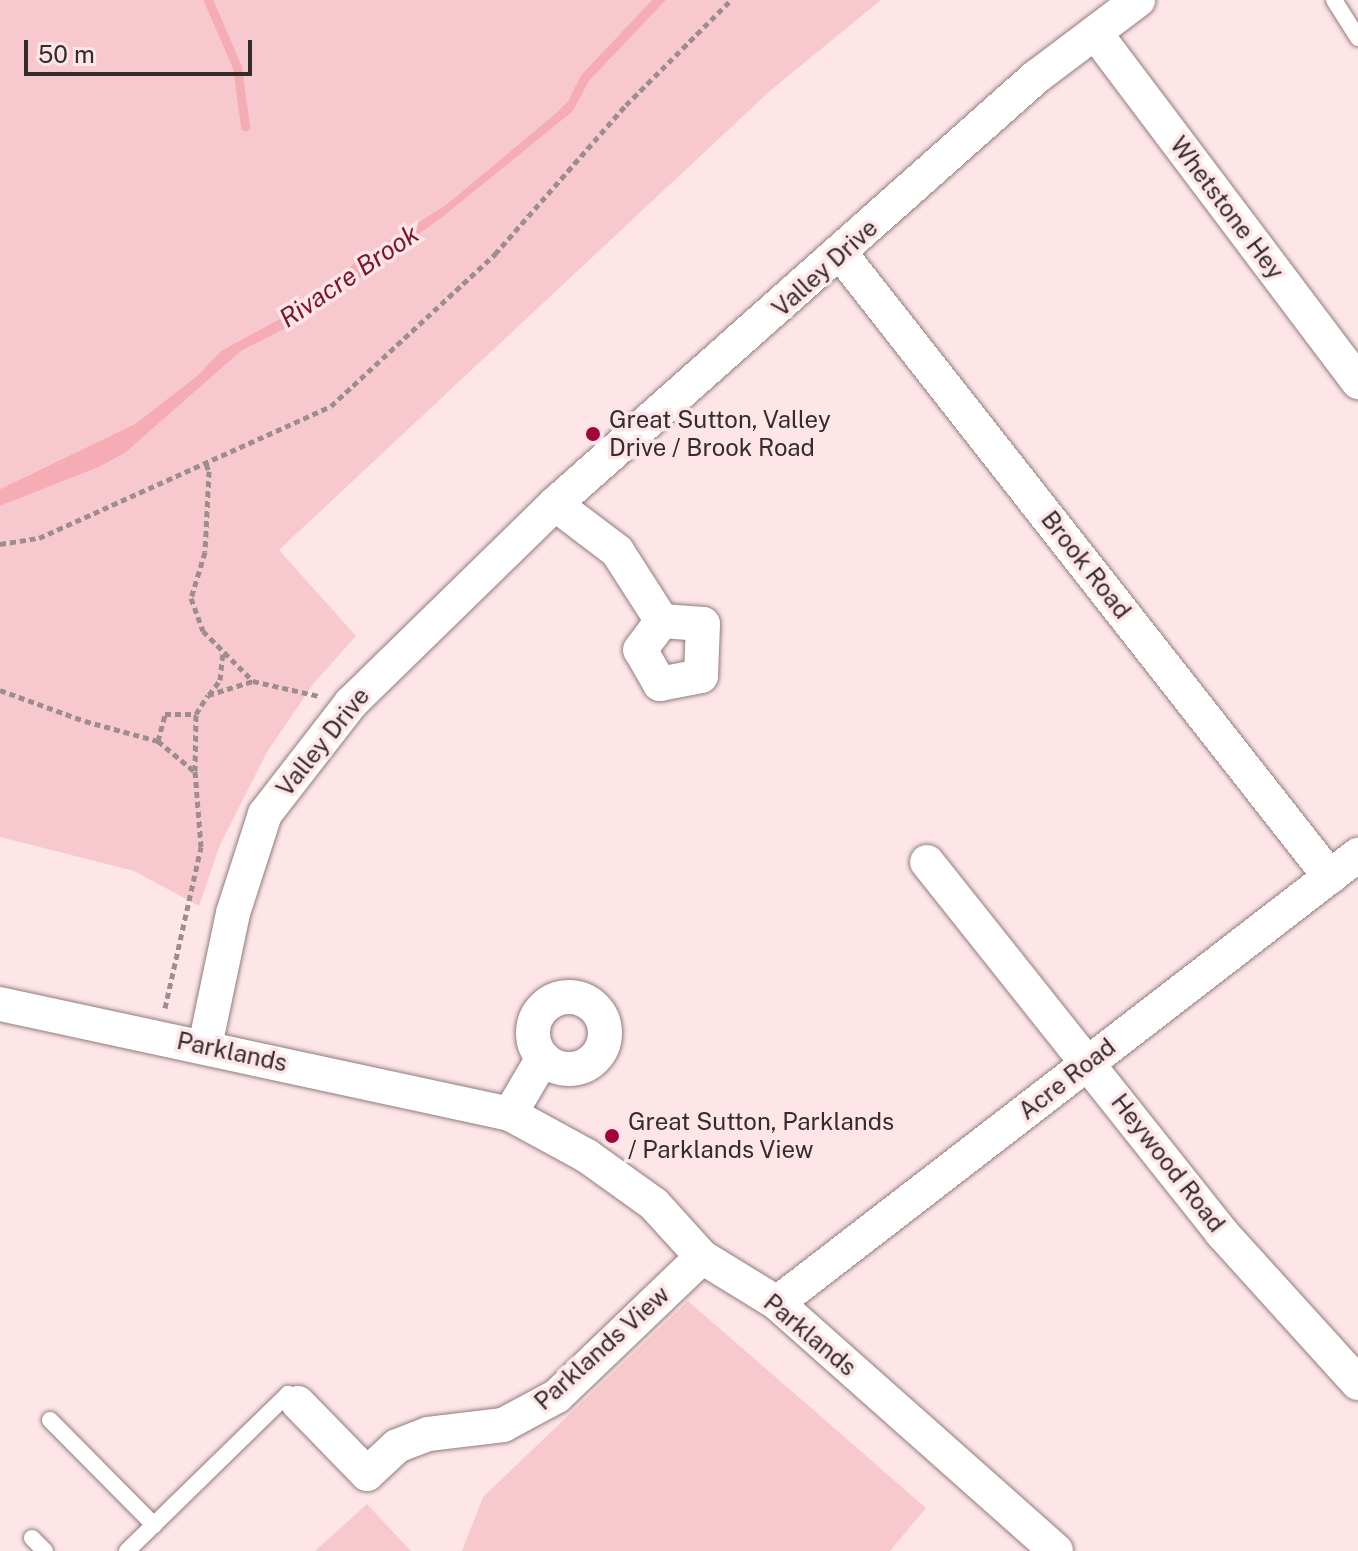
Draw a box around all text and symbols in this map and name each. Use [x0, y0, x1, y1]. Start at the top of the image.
scale bar [28, 24, 256, 74]
text: 50 m [38, 40, 95, 68]
street label: Whetstone Hey [1164, 131, 1290, 285]
street label: Valley Drive [767, 213, 883, 323]
water label: Rivacre Brook [273, 218, 425, 334]
place label: Great Sutton, Valley Drive / Brook Road [609, 406, 832, 462]
marker: Great Sutton, Valley Drive / Brook Road [584, 425, 602, 443]
street label: Brook Road [1035, 505, 1137, 625]
street label: Valley Drive [270, 682, 376, 802]
street label: Parklands [174, 1026, 290, 1078]
street label: Acre Road [1013, 1032, 1121, 1126]
street label: Heywood Road [1105, 1088, 1231, 1238]
place label: Great Sutton, Parklands / Parklands View [628, 1108, 894, 1164]
marker: Great Sutton, Parklands / Parklands View [603, 1127, 621, 1145]
street label: Parklands View [528, 1280, 676, 1416]
street label: Parklands [758, 1288, 862, 1382]

